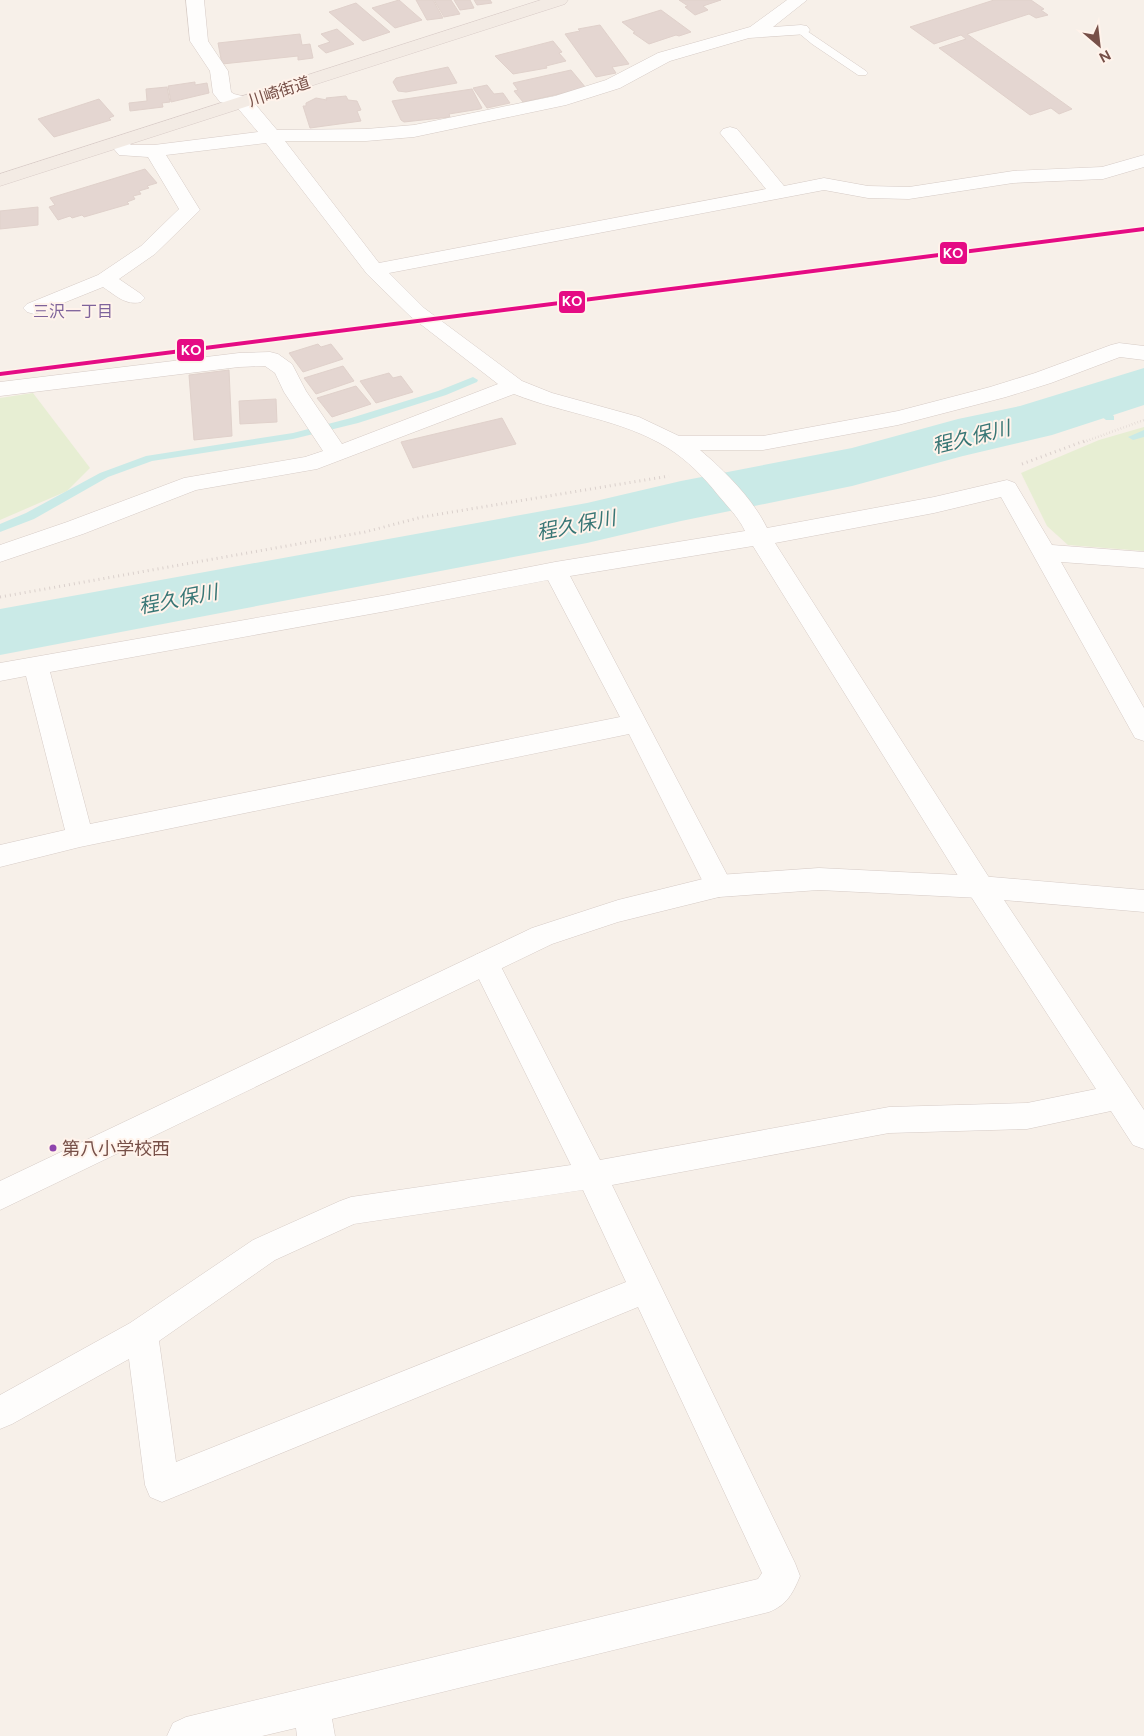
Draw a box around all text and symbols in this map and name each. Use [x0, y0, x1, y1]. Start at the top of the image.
north arrow [1074, 20, 1124, 70]
text: N [1096, 46, 1114, 66]
street label: 川崎街道 [246, 73, 313, 110]
line badge: KO [939, 241, 968, 265]
text: KO [943, 245, 963, 262]
line badge: KO [558, 290, 586, 314]
text: KO [562, 293, 582, 310]
district label: 三沢一丁目 [33, 302, 113, 321]
line badge: KO [176, 338, 205, 362]
text: KO [181, 342, 201, 359]
water label: 程久保川 [929, 415, 1015, 458]
water label: 程久保川 [534, 505, 620, 544]
water label: 程久保川 [136, 579, 222, 618]
place label: 第八小学校西 [62, 1138, 170, 1160]
marker: 第八小学校西 [48, 1143, 58, 1153]

